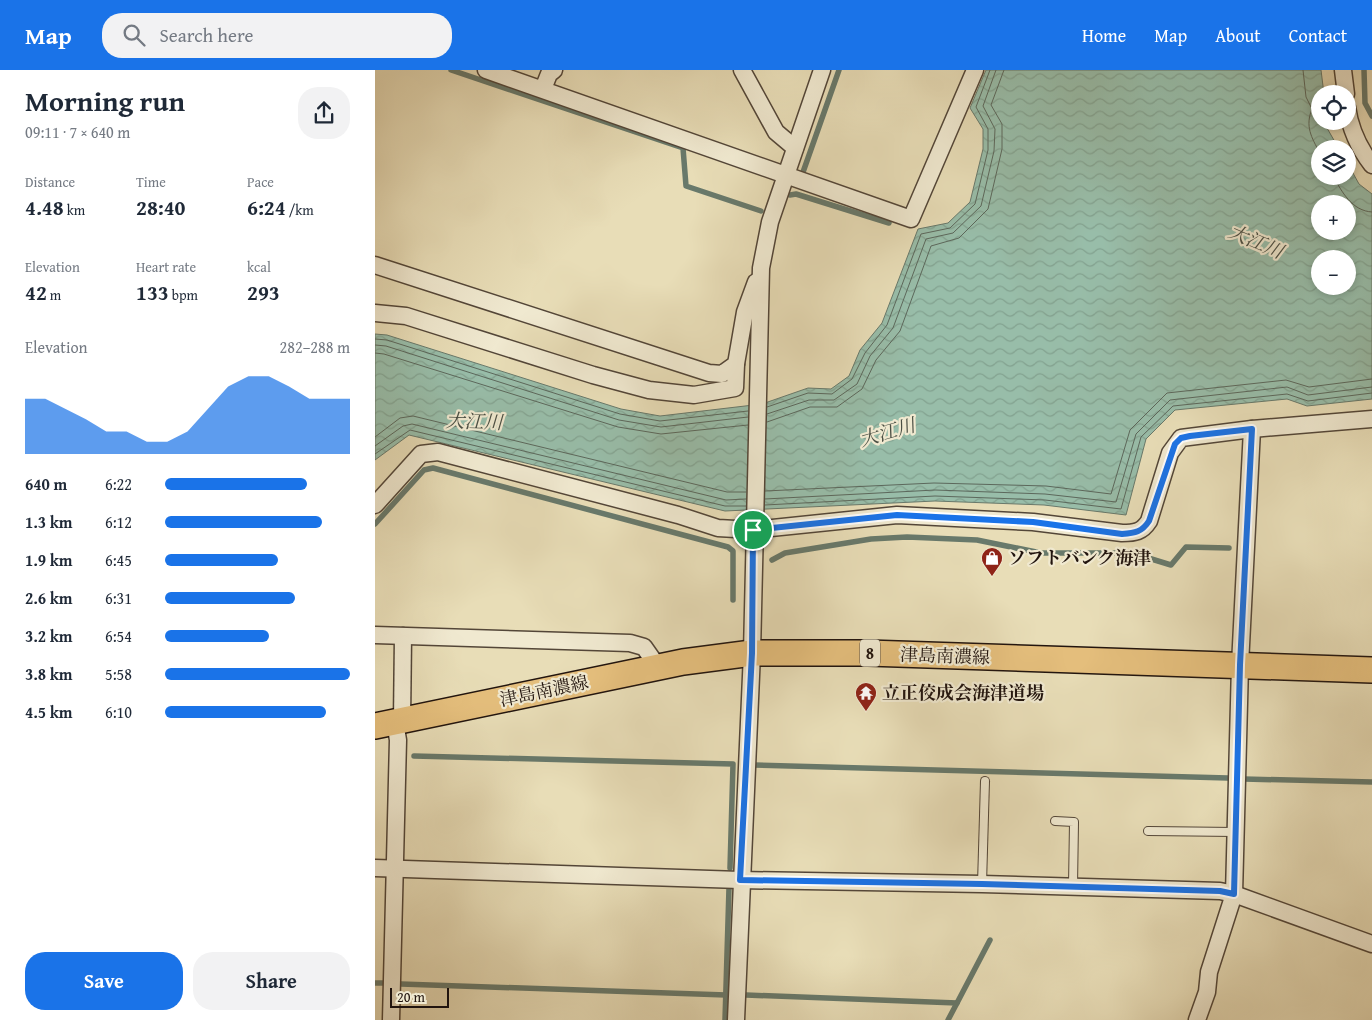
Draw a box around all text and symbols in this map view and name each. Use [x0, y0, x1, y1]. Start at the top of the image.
search box [102, 13, 452, 58]
text: Map [25, 18, 72, 53]
icon: search [120, 21, 148, 49]
text: Search here [160, 21, 253, 49]
text: Home [1082, 22, 1126, 49]
text: Map [1154, 22, 1187, 49]
text: About [1215, 22, 1261, 49]
text: Contact [1289, 22, 1347, 49]
text: Morning run [25, 80, 185, 121]
map controls [1311, 85, 1356, 295]
button: locate [1311, 85, 1356, 130]
button: share [298, 87, 350, 139]
text: 09:11 · 7 × 640 m [25, 120, 130, 144]
button: layers [1311, 140, 1356, 185]
text: Distance [25, 172, 75, 192]
text: Time [136, 172, 166, 192]
text: Pace [247, 172, 274, 192]
text: 4.48 [25, 192, 64, 223]
text: 28:40 [136, 192, 185, 223]
text: 6:24 [247, 192, 286, 223]
button: + [1311, 195, 1356, 240]
text: km [64, 200, 85, 220]
text: /km [286, 200, 314, 220]
water label: 大江川 [1224, 217, 1290, 266]
button: − [1311, 250, 1356, 295]
text: Elevation [25, 257, 80, 277]
text: Heart rate [136, 257, 196, 277]
text: kcal [247, 257, 271, 277]
text: 42 [25, 277, 47, 308]
text: 133 [136, 277, 169, 308]
text: 293 [247, 277, 280, 308]
text: m [47, 285, 61, 305]
text: bpm [169, 285, 198, 305]
text: Elevation [25, 335, 88, 359]
text: 282–288 m [280, 335, 350, 359]
water label: 大江川 [445, 406, 505, 436]
water label: 大江川 [856, 410, 920, 453]
text: 640 m [25, 472, 67, 496]
text: 6:22 [105, 472, 132, 496]
pin [732, 509, 774, 551]
text: 1.3 km [25, 510, 72, 534]
text: 6:12 [105, 510, 132, 534]
icon: arrive [739, 516, 767, 544]
place label: ソフトバンク海津 [1008, 544, 1151, 571]
shop icon: ソフトバンク海津 [980, 546, 1004, 577]
text: 1.9 km [25, 548, 72, 572]
text: 6:45 [105, 548, 132, 572]
text: 2.6 km [25, 586, 72, 610]
text: 6:31 [105, 586, 132, 610]
text: 3.2 km [25, 624, 72, 648]
text: 6:54 [105, 624, 132, 648]
road number: 8 [860, 640, 880, 666]
street label: 津島南濃線 [900, 640, 990, 671]
text: 3.8 km [25, 662, 72, 686]
text: 5:58 [105, 662, 132, 686]
street label: 津島南濃線 [497, 668, 591, 713]
place label: 立正佼成会海津道場 [882, 679, 1044, 706]
temple icon: 立正佼成会海津道場 [854, 681, 878, 712]
text: 4.5 km [25, 700, 72, 724]
text: 6:10 [105, 700, 132, 724]
button: Save [25, 952, 183, 1010]
button: Share [193, 952, 350, 1010]
scale bar [390, 985, 449, 1008]
text: 20 m [397, 987, 425, 1007]

